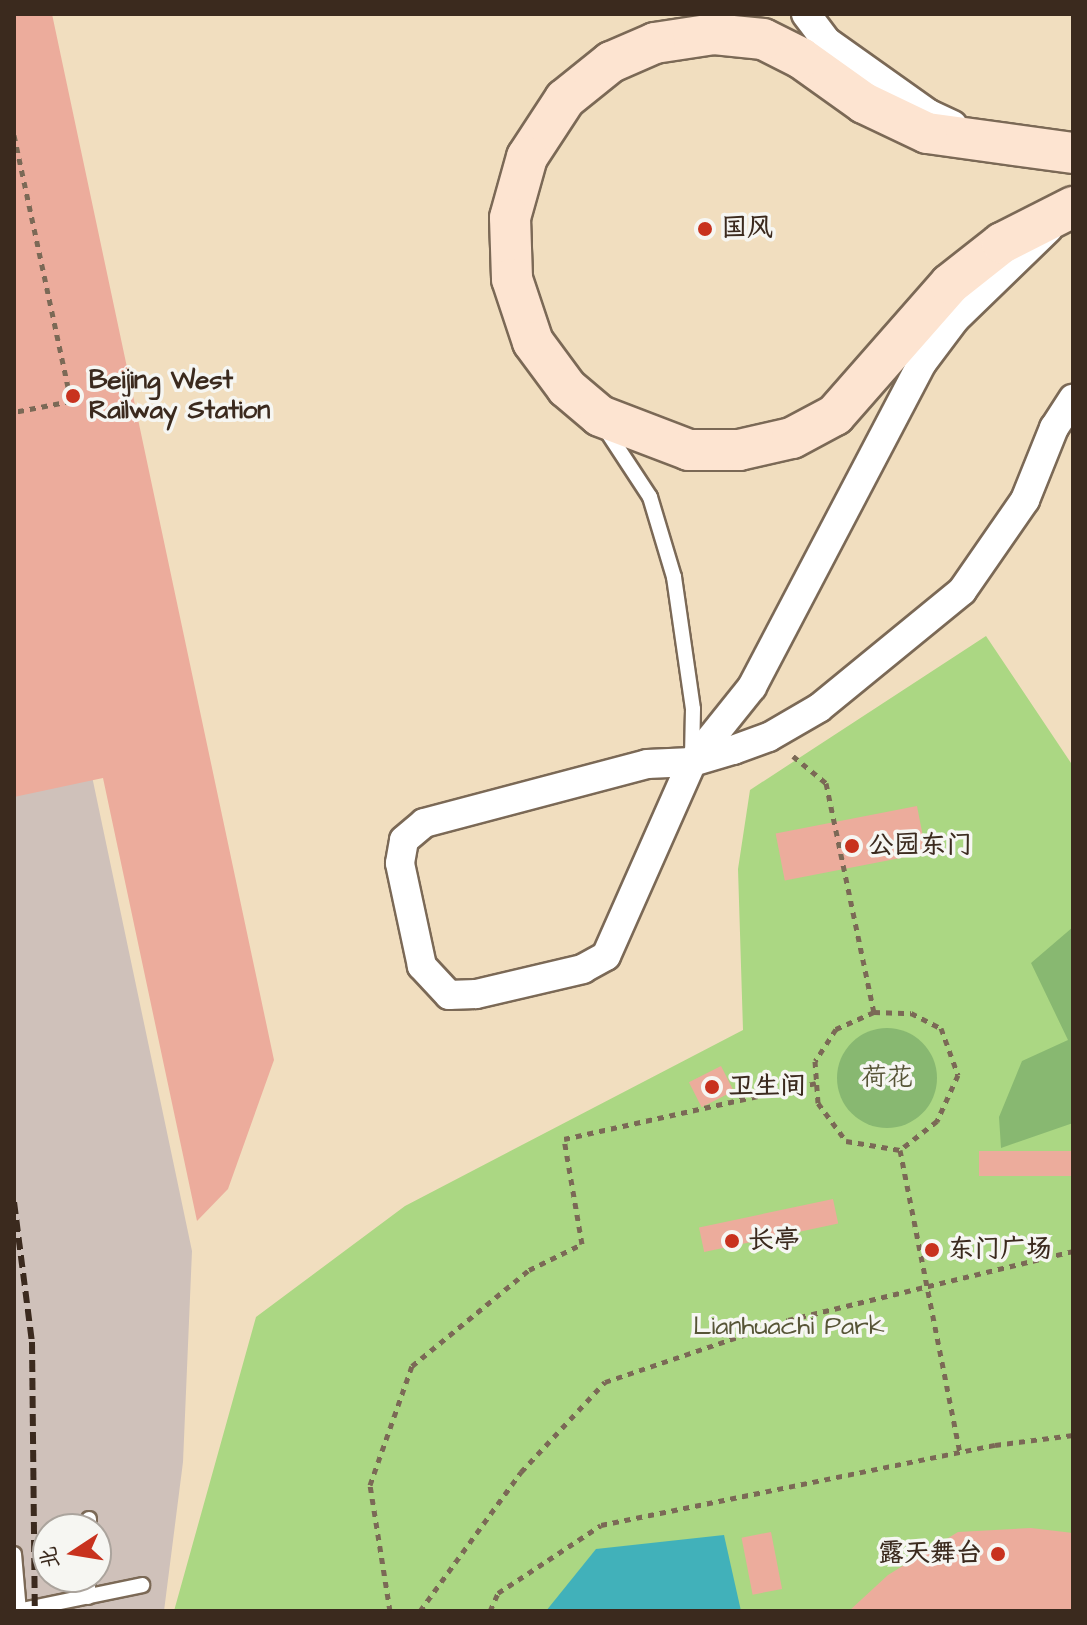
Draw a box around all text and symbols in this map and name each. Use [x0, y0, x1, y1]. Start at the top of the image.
place label: 国风 [721, 213, 773, 245]
marker: 国风 [696, 220, 714, 238]
place label: Beijing West Railway Station [89, 365, 270, 426]
marker: Beijing West Railway Station [64, 387, 82, 405]
place label: 公园东门 [868, 830, 972, 862]
marker: 公园东门 [843, 837, 861, 855]
park label: 荷花 [861, 1062, 913, 1094]
place label: 卫生间 [728, 1071, 806, 1103]
marker: 卫生间 [703, 1078, 721, 1096]
place label: 长亭 [748, 1225, 800, 1257]
marker: 长亭 [723, 1232, 741, 1250]
place label: 东门广场 [948, 1234, 1052, 1266]
marker: 东门广场 [923, 1241, 941, 1259]
park label: Lianhuachi Park [693, 1311, 885, 1343]
north arrow [32, 1513, 112, 1593]
place label: 露天舞台 [878, 1538, 982, 1570]
text: 北 [33, 1544, 67, 1572]
marker: 露天舞台 [989, 1545, 1007, 1563]

